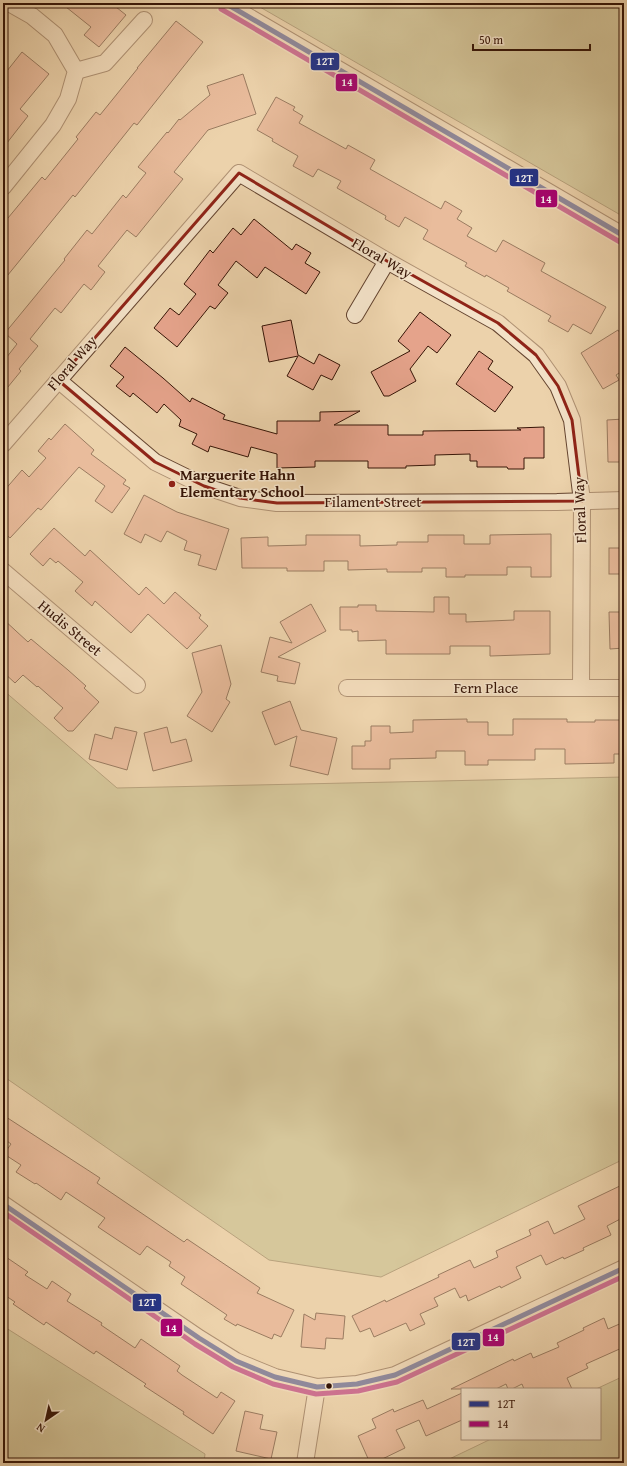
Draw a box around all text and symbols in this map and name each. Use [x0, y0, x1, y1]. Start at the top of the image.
scale bar [473, 26, 590, 52]
text: 50 m [479, 31, 503, 48]
line badge: 12T [310, 52, 340, 71]
text: 12T [316, 53, 334, 69]
line badge: 14 [335, 73, 358, 92]
text: 14 [341, 74, 353, 90]
line badge: 12T [509, 168, 539, 187]
text: 12T [515, 170, 533, 186]
line badge: 14 [535, 189, 558, 208]
text: 14 [540, 191, 552, 207]
street label: Floral Way [348, 232, 417, 284]
street label: Floral Way [42, 330, 102, 395]
place label: Marguerite Hahn Elementary School [180, 464, 305, 502]
street label: Floral Way [568, 476, 591, 544]
marker: Marguerite Hahn Elementary School [167, 479, 177, 489]
street label: Filament Street [324, 491, 422, 512]
street label: Hudis Street [34, 595, 107, 661]
street label: Fern Place [454, 677, 518, 698]
line badge: 12T [132, 1293, 162, 1312]
text: 12T [138, 1294, 156, 1310]
line badge: 14 [160, 1318, 183, 1337]
text: 14 [165, 1320, 177, 1336]
line badge: 14 [482, 1328, 505, 1347]
text: 14 [487, 1329, 499, 1345]
line badge: 12T [451, 1332, 481, 1351]
text: 12T [457, 1334, 475, 1350]
unlabelled marker [324, 1381, 334, 1391]
legend [461, 1388, 601, 1440]
text: 12T [497, 1395, 516, 1412]
north arrow [26, 1400, 66, 1440]
text: 14 [497, 1415, 509, 1432]
text: N [32, 1419, 48, 1437]

